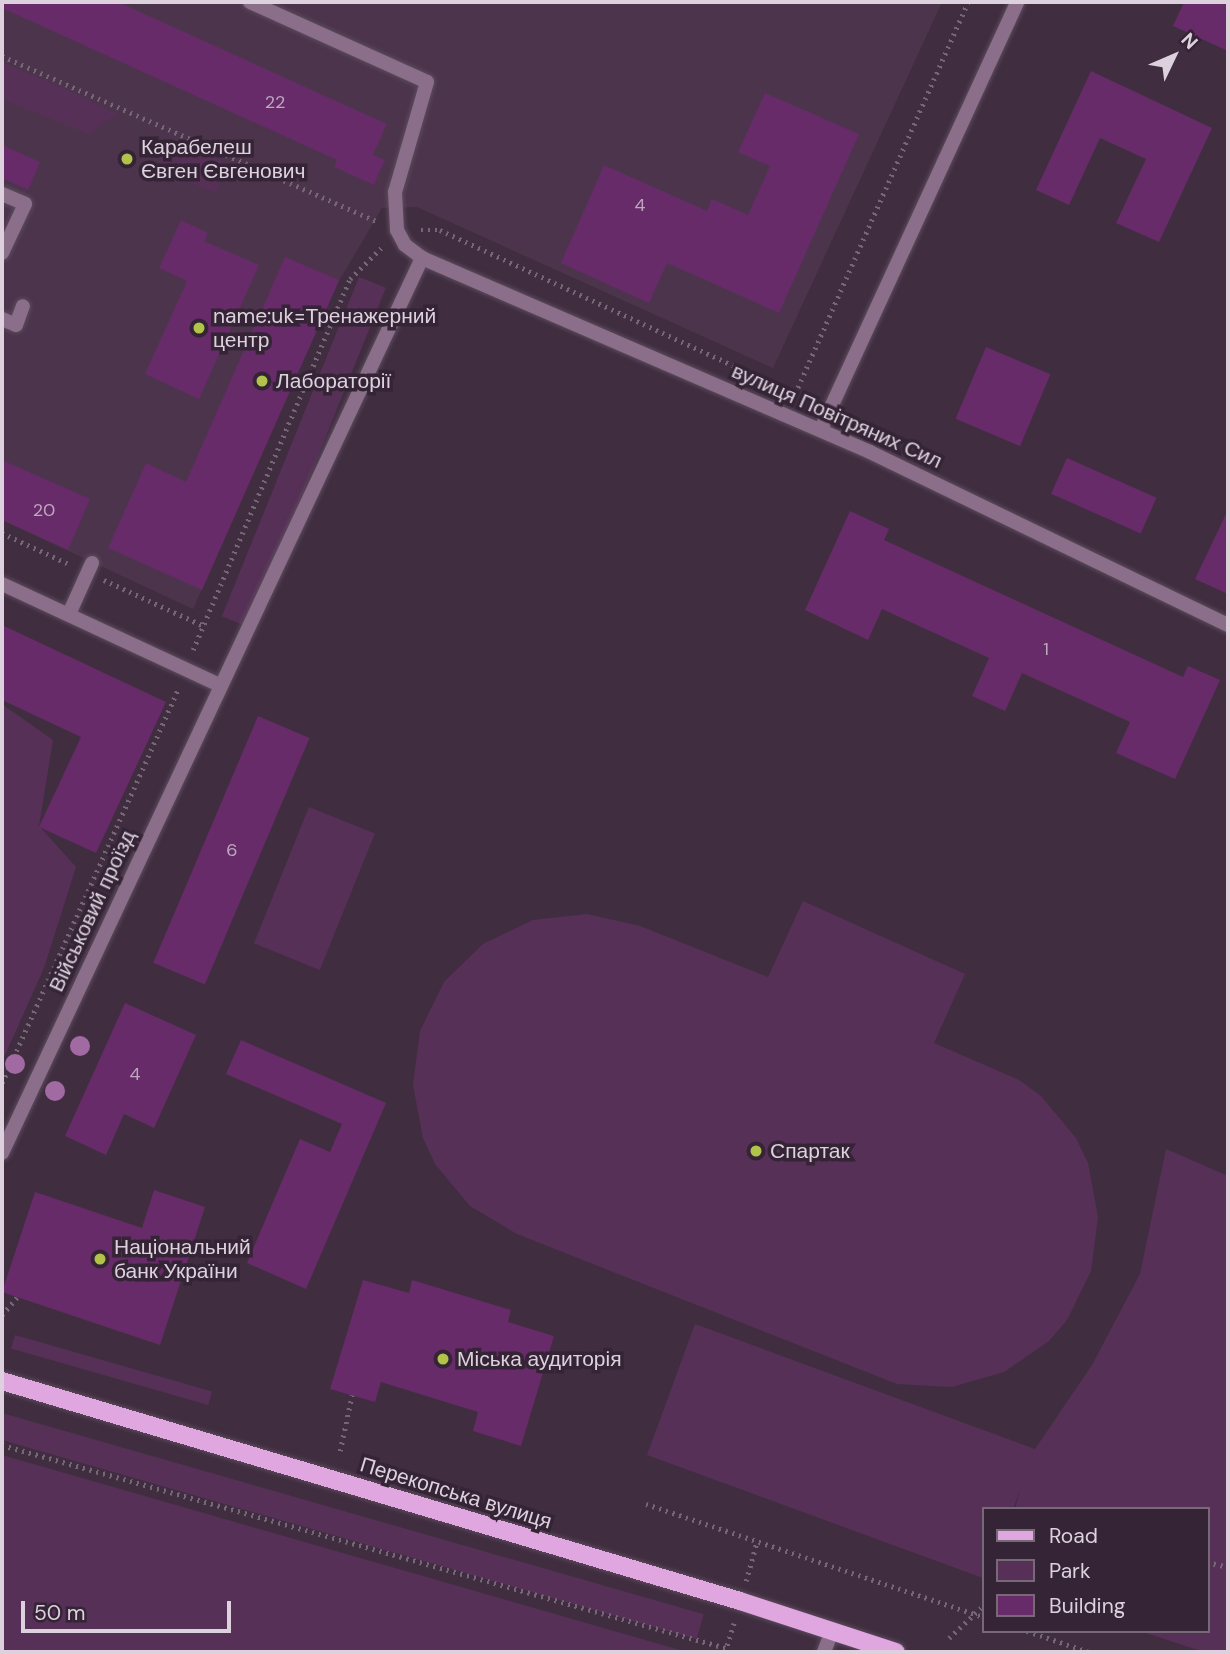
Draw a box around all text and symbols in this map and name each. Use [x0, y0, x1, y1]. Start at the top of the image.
north arrow [1139, 21, 1209, 91]
text: N [1176, 27, 1203, 55]
house number: 22 [265, 91, 285, 113]
place label: Карабелеш Євген Євгенович [141, 134, 306, 184]
marker: Карабелеш Євген Євгенович [119, 151, 135, 167]
house number: 4 [635, 194, 645, 216]
place label: name:uk=Тренажерний центр [213, 303, 436, 353]
marker: name:uk=Тренажерний центр [191, 320, 207, 336]
street label: вулиця Повітряних Сил [728, 358, 946, 474]
place label: Лабораторії [276, 368, 391, 394]
marker: Лабораторії [254, 373, 270, 389]
house number: 20 [33, 499, 55, 521]
house number: 1 [1043, 638, 1049, 660]
street label: Військовий проїзд [44, 826, 140, 996]
house number: 6 [226, 839, 238, 861]
house number: 4 [130, 1063, 140, 1085]
place label: Спартак [770, 1138, 850, 1164]
marker: Спартак [748, 1143, 764, 1159]
place label: Національний банк України [114, 1234, 251, 1284]
marker: Національний банк України [92, 1251, 108, 1267]
place label: Міська аудиторія [457, 1346, 622, 1372]
marker: Міська аудиторія [435, 1351, 451, 1367]
street label: Перекопська вулиця [357, 1452, 555, 1534]
legend [982, 1507, 1209, 1633]
text: Road [1049, 1522, 1098, 1550]
text: Park [1049, 1557, 1090, 1585]
scale bar [24, 1588, 234, 1632]
text: Building [1049, 1592, 1125, 1620]
text: 50 m [34, 1599, 85, 1627]

